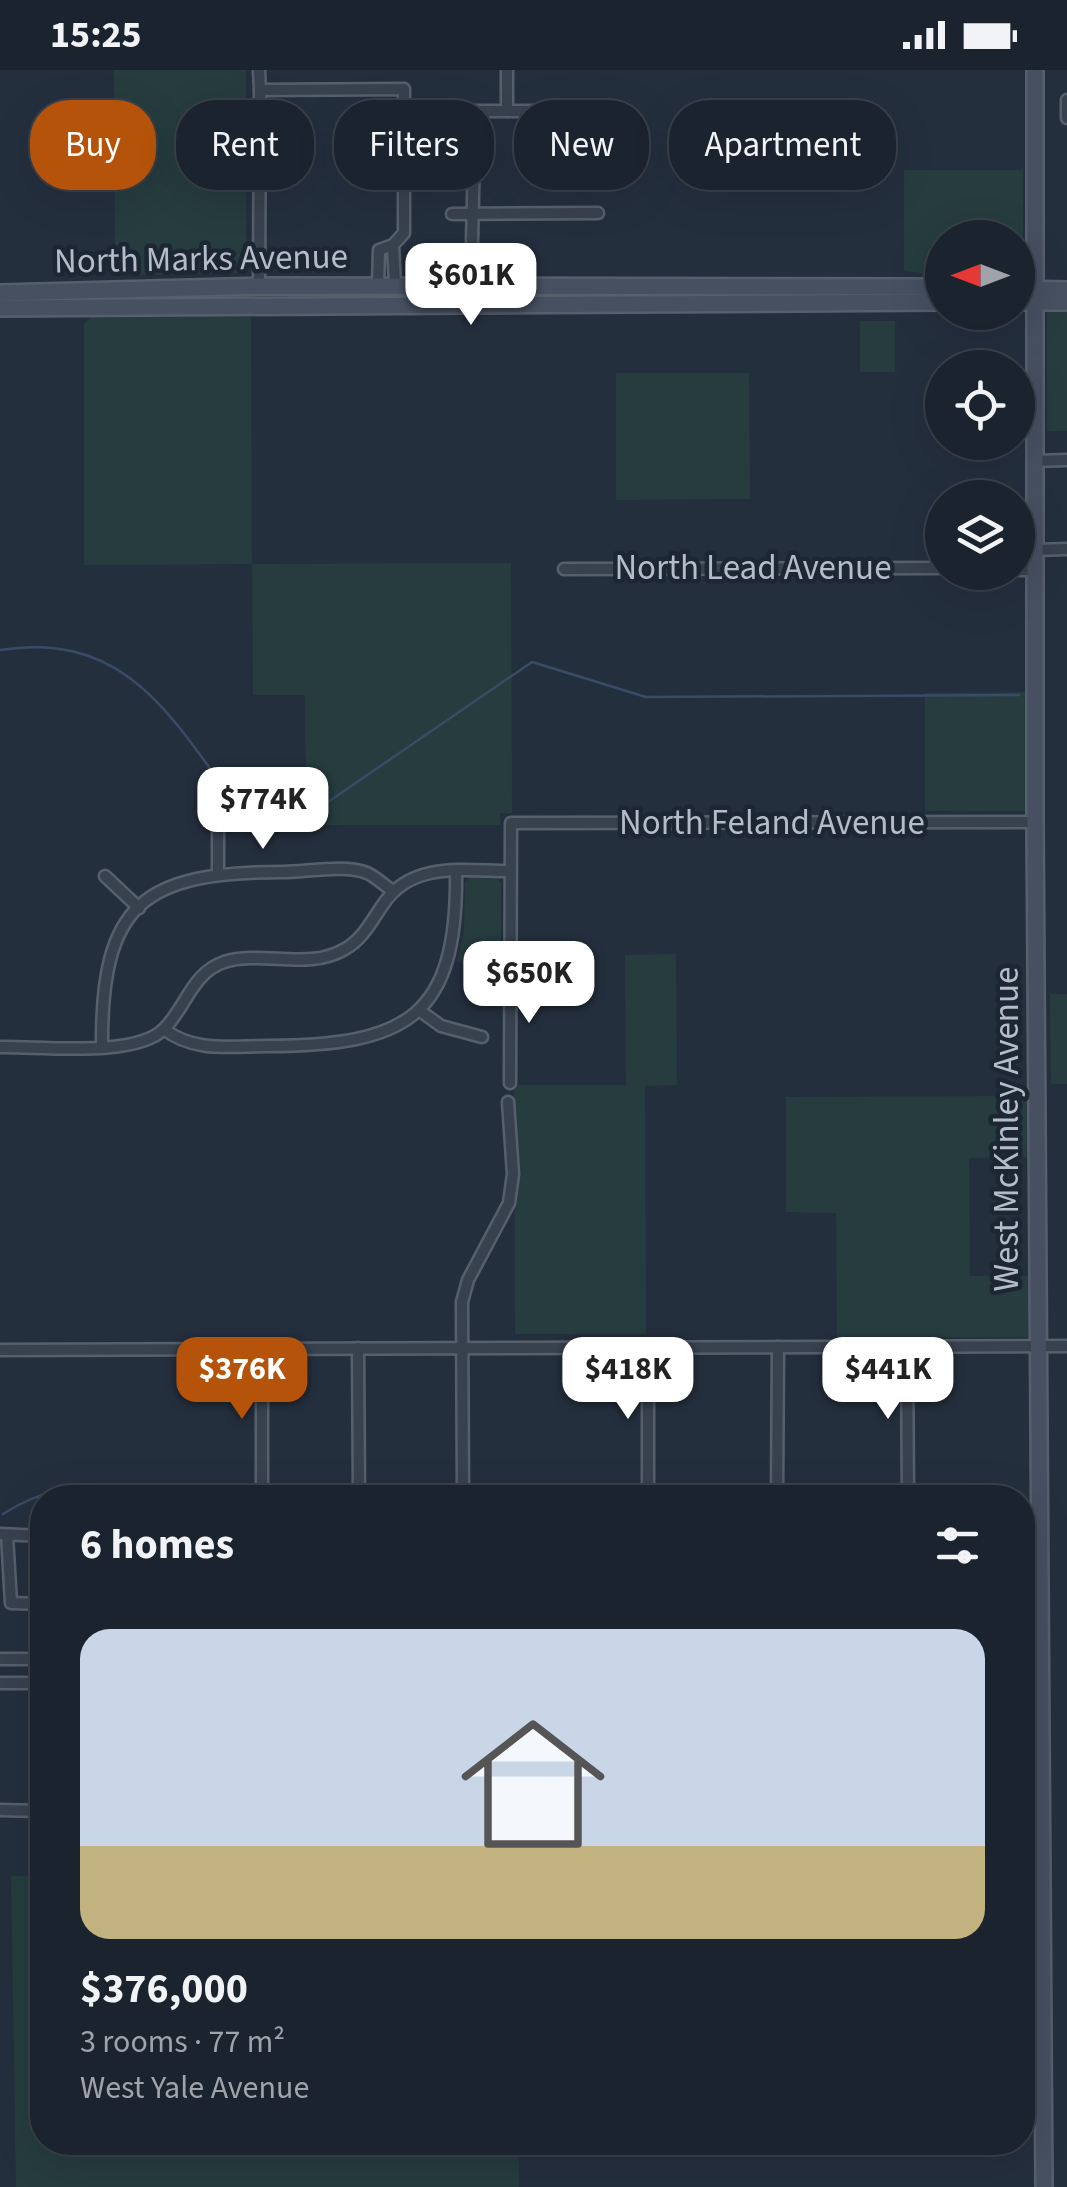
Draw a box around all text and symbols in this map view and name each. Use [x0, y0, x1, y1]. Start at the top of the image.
text: 15:25 [50, 8, 142, 62]
chip: Buy [30, 100, 156, 190]
chip: Rent [176, 100, 314, 190]
chip: Filters [334, 100, 494, 190]
chip: New [514, 100, 649, 190]
chip: Apartment [669, 100, 896, 190]
north arrow [925, 220, 1035, 330]
map controls [925, 220, 1035, 590]
street label: North Marks Avenue [54, 231, 348, 287]
pin: $601K [401, 243, 541, 328]
text: $601K [427, 252, 515, 298]
button: locate [925, 350, 1035, 460]
button: layers [925, 480, 1035, 590]
street label: North Lead Avenue [614, 543, 892, 593]
pin: $774K [193, 767, 333, 852]
text: $774K [219, 776, 307, 822]
street label: North Feland Avenue [619, 798, 925, 848]
pin: $650K [459, 941, 599, 1026]
text: $650K [485, 950, 573, 996]
street label: West McKinley Avenue [982, 967, 1032, 1291]
pin: $376K [172, 1337, 312, 1422]
pin: $418K [558, 1337, 698, 1422]
pin: $441K [818, 1337, 958, 1422]
text: $376K [198, 1346, 286, 1392]
text: $418K [584, 1346, 672, 1392]
text: $441K [844, 1346, 932, 1392]
text: 6 homes [80, 1515, 234, 1575]
icon: filters [930, 1518, 985, 1573]
icon: home [443, 1694, 623, 1874]
text: $376,000 [80, 1959, 248, 2019]
text: 3 rooms · 77 m² [80, 2019, 285, 2065]
text: West Yale Avenue [80, 2065, 309, 2111]

